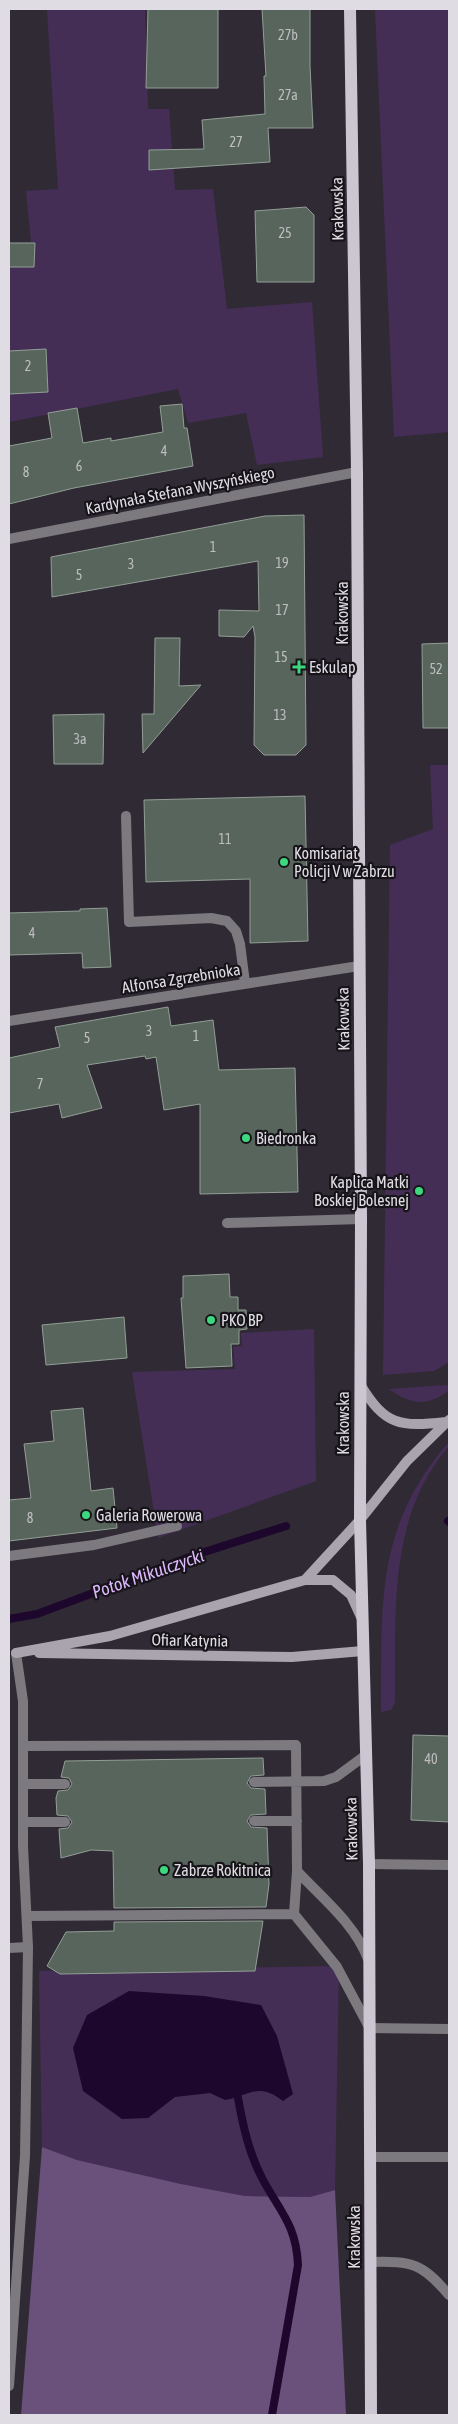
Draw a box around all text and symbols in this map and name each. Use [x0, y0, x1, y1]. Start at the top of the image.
house number: 27b [278, 27, 298, 43]
house number: 27a [278, 87, 298, 103]
house number: 27 [229, 134, 243, 150]
street label: Krakowska [327, 177, 347, 241]
house number: 25 [278, 225, 292, 241]
house number: 2 [25, 358, 31, 374]
house number: 4 [161, 443, 168, 459]
house number: 6 [76, 458, 83, 474]
street label: Kardynała Stefana Wyszyńskiego [84, 463, 276, 518]
house number: 8 [23, 464, 30, 480]
house number: 1 [210, 539, 216, 555]
house number: 19 [275, 555, 289, 571]
house number: 3 [128, 556, 134, 572]
house number: 5 [76, 567, 82, 583]
street label: Krakowska [333, 581, 351, 645]
house number: 17 [275, 602, 289, 618]
house number: 15 [274, 649, 288, 665]
place label: Eskulap [309, 658, 356, 677]
marker: Eskulap [293, 661, 305, 673]
house number: 52 [429, 661, 443, 677]
house number: 13 [273, 707, 287, 723]
house number: 3a [73, 731, 87, 747]
house number: 11 [218, 831, 232, 847]
place label: Komisariat Policji V w Zabrzu [294, 844, 395, 881]
marker: Komisariat Policji V w Zabrzu [278, 856, 290, 868]
house number: 4 [29, 925, 36, 941]
street label: Alfonsa Zgrzebnioka [120, 960, 242, 997]
street label: Krakowska [333, 987, 353, 1051]
house number: 3 [146, 1023, 152, 1039]
house number: 1 [193, 1028, 199, 1044]
house number: 5 [84, 1030, 90, 1046]
house number: 7 [37, 1076, 43, 1092]
place label: Biedronka [256, 1129, 317, 1147]
marker: Biedronka [240, 1132, 252, 1144]
place label: Kaplica Matki Boskiej Bolesnej [314, 1173, 409, 1210]
marker: Kaplica Matki Boskiej Bolesnej [413, 1185, 425, 1197]
place label: PKO BP [221, 1311, 263, 1329]
marker: PKO BP [205, 1314, 217, 1326]
street label: Krakowska [334, 1391, 352, 1455]
place label: Galeria Rowerowa [96, 1506, 202, 1524]
marker: Galeria Rowerowa [80, 1509, 92, 1521]
house number: 8 [27, 1510, 34, 1526]
water label: Potok Mikulczycki [89, 1545, 206, 1602]
street label: Ofiar Katynia [151, 1630, 229, 1651]
house number: 40 [424, 1751, 438, 1767]
street label: Krakowska [341, 1797, 361, 1861]
place label: Zabrze Rokitnica [174, 1861, 271, 1879]
marker: Zabrze Rokitnica [158, 1864, 170, 1876]
street label: Krakowska [345, 2205, 363, 2269]

